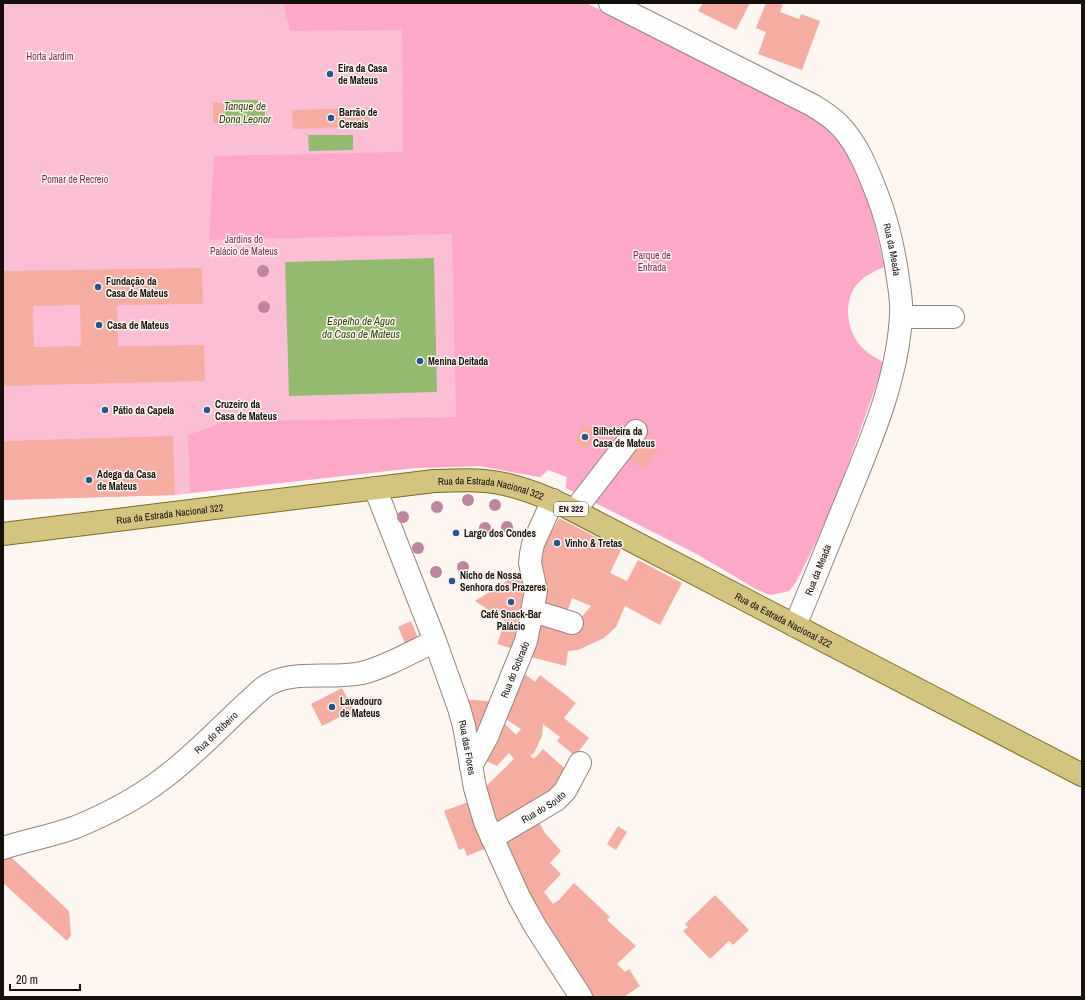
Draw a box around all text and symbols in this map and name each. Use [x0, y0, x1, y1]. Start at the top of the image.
park label: Horta Jardim [26, 50, 74, 63]
place label: Eira da Casa de Mateus [338, 62, 388, 87]
marker: Eira da Casa de Mateus [325, 69, 335, 79]
water label: Tanque de Dona Leonor [219, 99, 272, 126]
place label: Barrão de Cereais [339, 106, 378, 131]
marker: Barrão de Cereais [326, 113, 336, 123]
park label: Pomar de Recreio [42, 173, 109, 186]
street label: Rua da Meada [880, 221, 904, 277]
park label: Jardins do Palácio de Mateus [210, 233, 278, 258]
park label: Parque de Entrada [633, 249, 671, 274]
place label: Fundação da Casa de Mateus [106, 275, 168, 300]
marker: Fundação da Casa de Mateus [93, 282, 103, 292]
water label: Espelho de Água da Casa de Mateus [322, 314, 401, 341]
place label: Casa de Mateus [107, 319, 169, 332]
marker: Casa de Mateus [94, 320, 104, 330]
place label: Menina Deitada [428, 355, 489, 368]
marker: Menina Deitada [415, 356, 425, 366]
place label: Cruzeiro da Casa de Mateus [215, 398, 277, 423]
place label: Pátio da Capela [113, 404, 175, 417]
marker: Pátio da Capela [100, 405, 110, 415]
marker: Cruzeiro da Casa de Mateus [202, 405, 212, 415]
place label: Bilheteira da Casa de Mateus [593, 425, 655, 450]
marker: Bilheteira da Casa de Mateus [580, 432, 590, 442]
place label: Adega da Casa de Mateus [97, 468, 156, 493]
street label: Rua da Estrada Nacional 322 [438, 474, 546, 503]
marker: Adega da Casa de Mateus [84, 475, 94, 485]
street label: Rua da Estrada Nacional 322 [116, 500, 224, 527]
road number: EN 322 [554, 502, 588, 516]
place label: Largo dos Condes [464, 527, 536, 540]
marker: Largo dos Condes [451, 528, 461, 538]
place label: Vinho & Tretas [565, 537, 623, 550]
marker: Vinho & Tretas [552, 538, 562, 548]
street label: Rua da Meada [802, 542, 834, 597]
place label: Nicho de Nossa Senhora dos Prazeres [460, 569, 547, 594]
marker: Nicho de Nossa Senhora dos Prazeres [447, 576, 457, 586]
street label: Rua da Estrada Nacional 322 [733, 589, 835, 651]
marker: Café Snack-Bar Palácio [506, 597, 516, 607]
place label: Café Snack-Bar Palácio [481, 608, 542, 633]
street label: Rua do Sobrado [497, 639, 532, 700]
place label: Lavadouro de Mateus [340, 695, 382, 720]
marker: Lavadouro de Mateus [327, 702, 337, 712]
street label: Rua do Ribeiro [191, 708, 241, 756]
street label: Rua das Flores [456, 718, 479, 776]
street label: Rua do Souto [519, 788, 568, 826]
scale bar [10, 966, 80, 992]
text: 20 m [16, 972, 38, 988]

